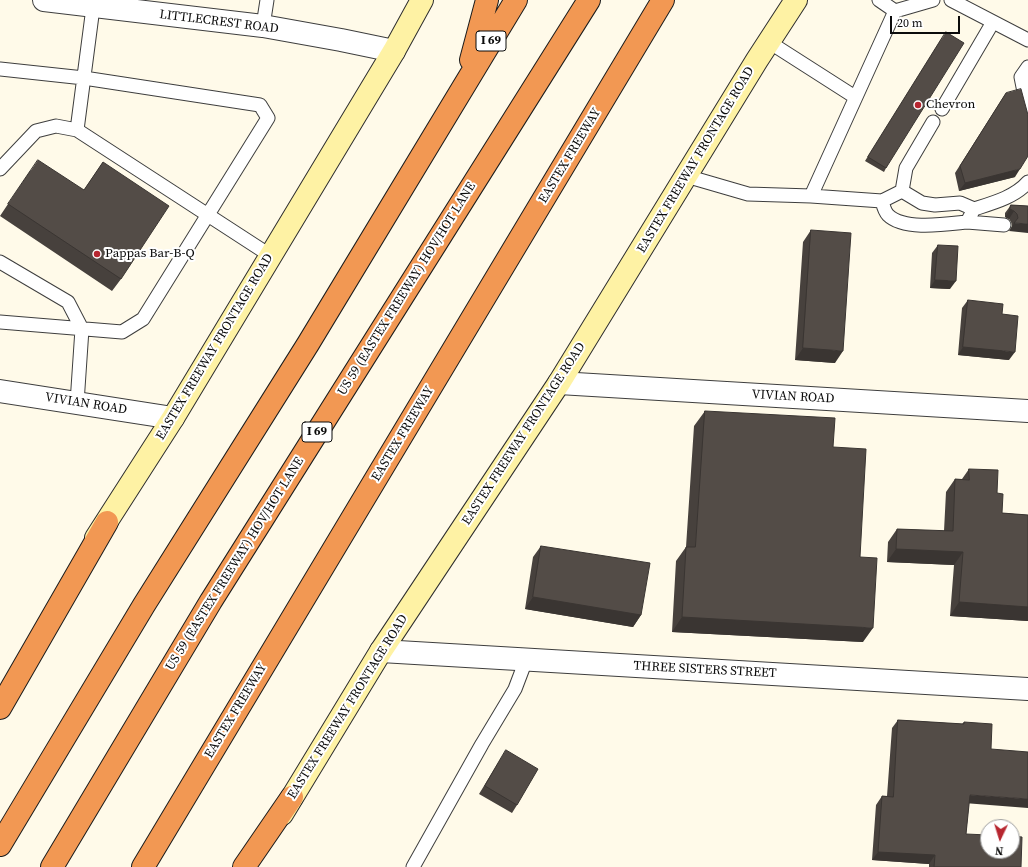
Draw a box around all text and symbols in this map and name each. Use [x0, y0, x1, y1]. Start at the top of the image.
street label: LITTLECREST ROAD [158, 7, 280, 37]
scale bar [892, 8, 962, 34]
text: 20 m [897, 15, 923, 31]
road number: I 69 [476, 31, 506, 51]
street label: EASTEX FREEWAY FRONTAGE ROAD [634, 64, 758, 256]
place label: Chevron [926, 97, 975, 113]
marker: Chevron [913, 100, 923, 110]
street label: EASTEX FREEWAY [535, 106, 605, 206]
street label: US 59 (EASTEX FREEWAY) HOV/HOT LANE [334, 179, 480, 399]
place label: Pappas Bar-B-Q [105, 246, 195, 262]
marker: Pappas Bar-B-Q [92, 249, 102, 259]
street label: EASTEX FREEWAY FRONTAGE ROAD [153, 251, 277, 443]
street label: EASTEX FREEWAY FRONTAGE ROAD [459, 340, 589, 528]
street label: EASTEX FREEWAY [368, 384, 438, 484]
street label: VIVIAN ROAD [751, 387, 835, 407]
street label: VIVIAN ROAD [44, 390, 128, 418]
road number: I 69 [302, 422, 332, 442]
street label: US 59 (EASTEX FREEWAY) HOV/HOT LANE [162, 454, 308, 674]
street label: EASTEX FREEWAY FRONTAGE ROAD [285, 612, 411, 802]
street label: THREE SISTERS STREET [633, 658, 777, 682]
street label: EASTEX FREEWAY [201, 661, 271, 761]
north arrow [980, 819, 1020, 859]
text: N [995, 843, 1004, 858]

